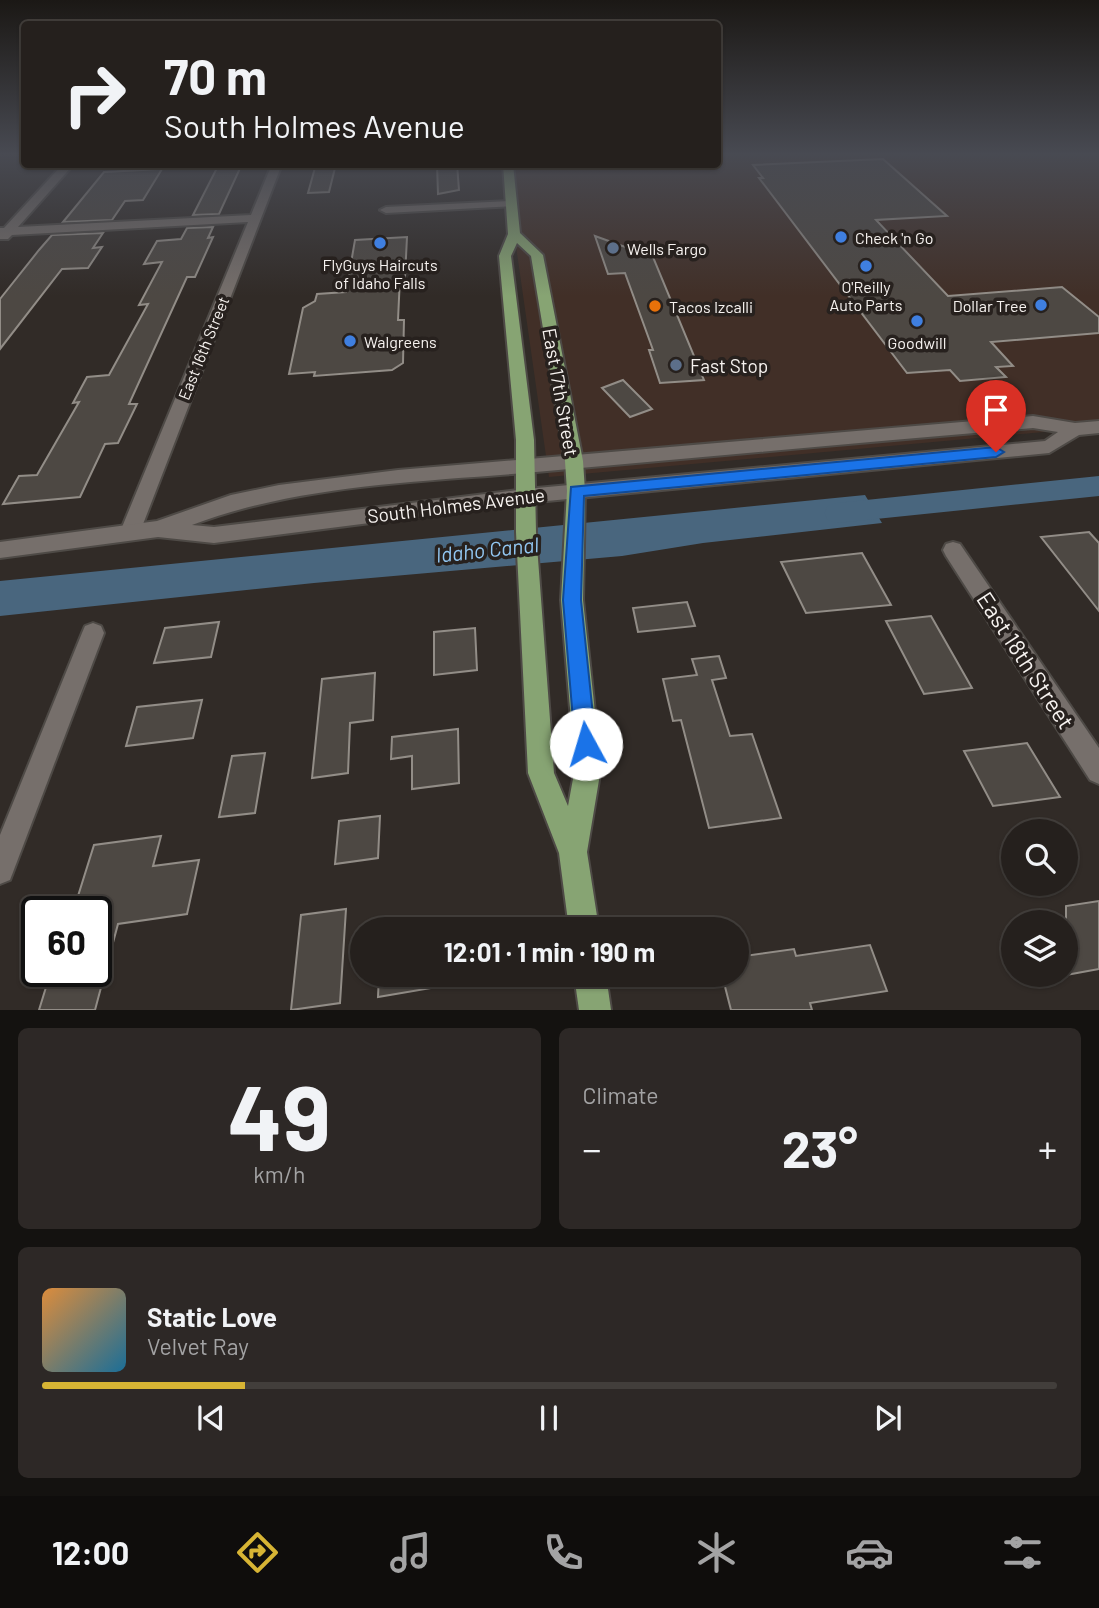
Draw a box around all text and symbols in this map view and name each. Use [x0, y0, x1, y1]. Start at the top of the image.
text: 70 m [164, 46, 267, 105]
icon: right [49, 49, 140, 140]
text: South Holmes Avenue [164, 106, 465, 144]
place label: Check 'n Go [855, 228, 933, 247]
marker: Check 'n Go [833, 229, 849, 245]
marker: FlyGuys Haircuts of Idaho Falls [372, 235, 388, 251]
place label: Wells Fargo [627, 239, 707, 258]
marker: Wells Fargo [605, 240, 621, 256]
place label: FlyGuys Haircuts of Idaho Falls [322, 255, 438, 292]
marker: O'Reilly Auto Parts [858, 258, 874, 274]
place label: O'Reilly Auto Parts [830, 277, 902, 314]
street label: East 16th Street [174, 294, 232, 402]
place label: Dollar Tree [953, 296, 1027, 315]
place label: Tacos Izcalli [669, 297, 753, 316]
marker: Dollar Tree [1033, 297, 1049, 313]
marker: Tacos Izcalli [647, 298, 663, 314]
marker: Goodwill [909, 313, 925, 329]
street label: East 17th Street [538, 326, 584, 458]
place label: Walgreens [364, 332, 437, 351]
marker: Walgreens [342, 333, 358, 349]
place label: Goodwill [888, 333, 946, 352]
place label: Fast Stop [690, 354, 768, 377]
marker: Fast Stop [668, 357, 684, 373]
pin [966, 380, 1026, 452]
icon: arrive [977, 391, 1015, 429]
street label: South Holmes Avenue [366, 483, 546, 527]
water label: Idaho Canal [434, 531, 540, 567]
street label: East 18th Street [971, 586, 1081, 734]
position arrow [549, 707, 623, 781]
map controls [1001, 819, 1078, 987]
button: search [1001, 819, 1078, 896]
speed limit sign: 60 [21, 896, 112, 987]
button: layers [1001, 910, 1078, 987]
text: 12:01 · 1 min · 190 m [444, 936, 655, 967]
text: 49 [228, 1060, 331, 1169]
text: Climate [583, 1081, 659, 1109]
text: 23° [782, 1116, 858, 1178]
text: − [583, 1125, 602, 1171]
text: + [1038, 1125, 1057, 1171]
text: km/h [253, 1160, 305, 1188]
text: Static Love [147, 1301, 277, 1332]
text: Velvet Ray [147, 1332, 249, 1360]
icon: previous [192, 1399, 230, 1437]
icon: pause [530, 1399, 568, 1437]
icon: next [869, 1399, 907, 1437]
icon: directions [233, 1528, 282, 1577]
icon: music [386, 1528, 435, 1577]
icon: phone [539, 1528, 588, 1577]
icon: climate [692, 1528, 741, 1577]
icon: car [845, 1528, 894, 1577]
icon: filters [998, 1528, 1047, 1577]
text: 12:00 [52, 1533, 129, 1571]

